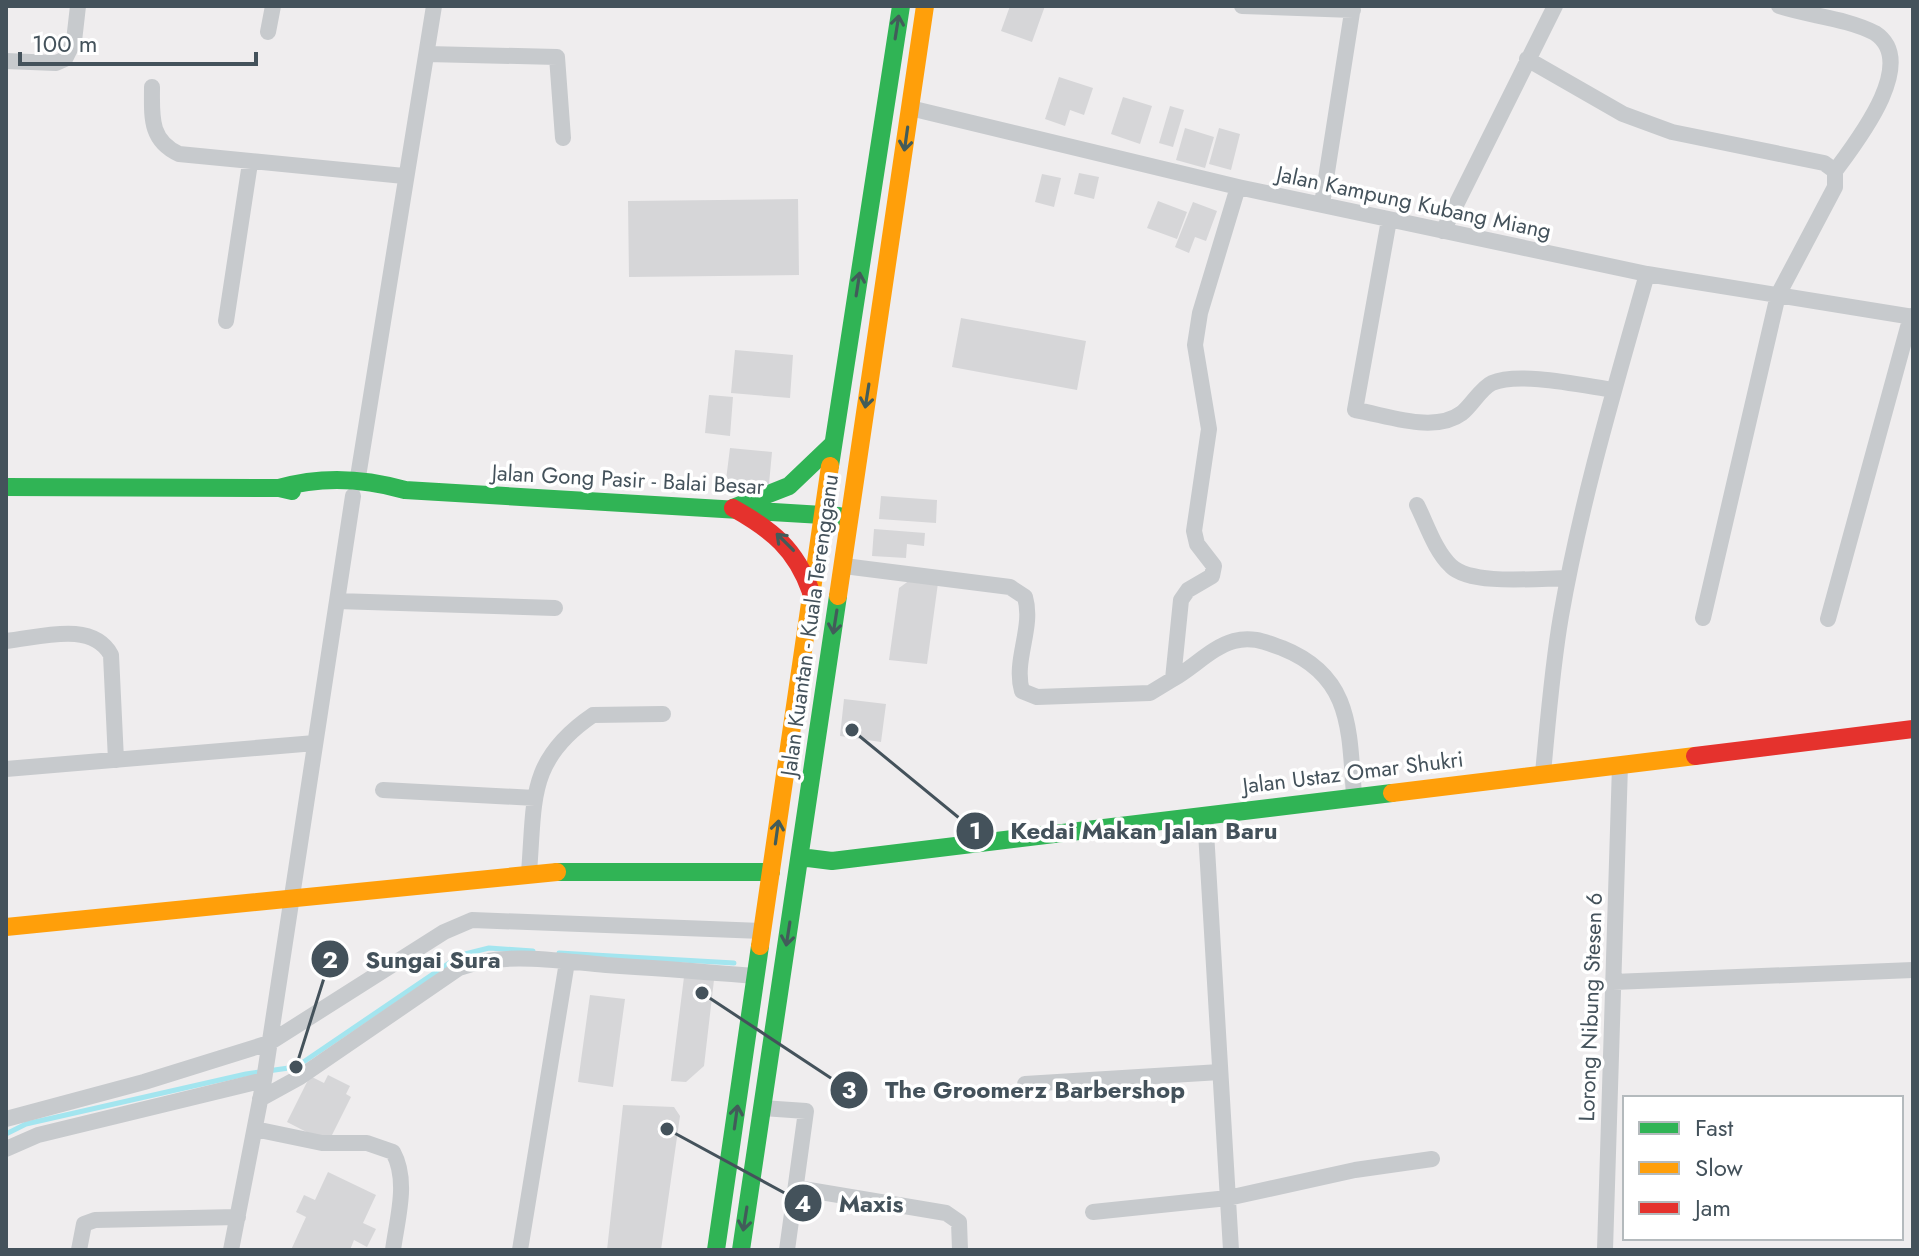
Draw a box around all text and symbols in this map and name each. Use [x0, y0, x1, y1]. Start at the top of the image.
one-way arrow [891, 15, 906, 40]
scale bar [20, 16, 256, 66]
text: 100 m [32, 26, 98, 61]
one-way arrow [898, 125, 913, 151]
street label: Jalan Kampung Kubang Miang [1271, 157, 1554, 247]
one-way arrow [851, 272, 866, 297]
one-way arrow [859, 383, 874, 408]
street label: Jalan Gong Pasir - Balai Besar [488, 456, 765, 502]
street label: Jalan Kuantan - Kuala Terengganu [772, 472, 846, 781]
one-way arrow [776, 533, 795, 552]
one-way arrow [827, 608, 842, 634]
street label: Jalan Ustaz Omar Shukri [1238, 743, 1465, 802]
callout: Kedai Makan Jalan Baru [955, 807, 1294, 855]
text: 1 [969, 813, 981, 848]
text: Kedai Makan Jalan Baru [1010, 813, 1278, 848]
one-way arrow [770, 820, 785, 846]
street label: Lorong Nibung Stesen 6 [1570, 892, 1610, 1122]
one-way arrow [780, 921, 795, 946]
callout: Sungai Sura [310, 935, 517, 983]
text: 2 [322, 942, 338, 977]
text: Sungai Sura [365, 942, 501, 977]
callout: The Groomerz Barbershop [829, 1066, 1201, 1114]
text: 3 [842, 1072, 857, 1107]
text: The Groomerz Barbershop [885, 1072, 1185, 1107]
legend [1623, 1096, 1903, 1240]
one-way arrow [729, 1105, 744, 1131]
text: Fast [1695, 1110, 1733, 1145]
text: Slow [1695, 1150, 1743, 1185]
callout: Maxis [783, 1179, 919, 1227]
text: 4 [795, 1186, 811, 1221]
text: Maxis [839, 1186, 903, 1221]
text: Jam [1692, 1190, 1731, 1225]
one-way arrow [737, 1206, 752, 1231]

